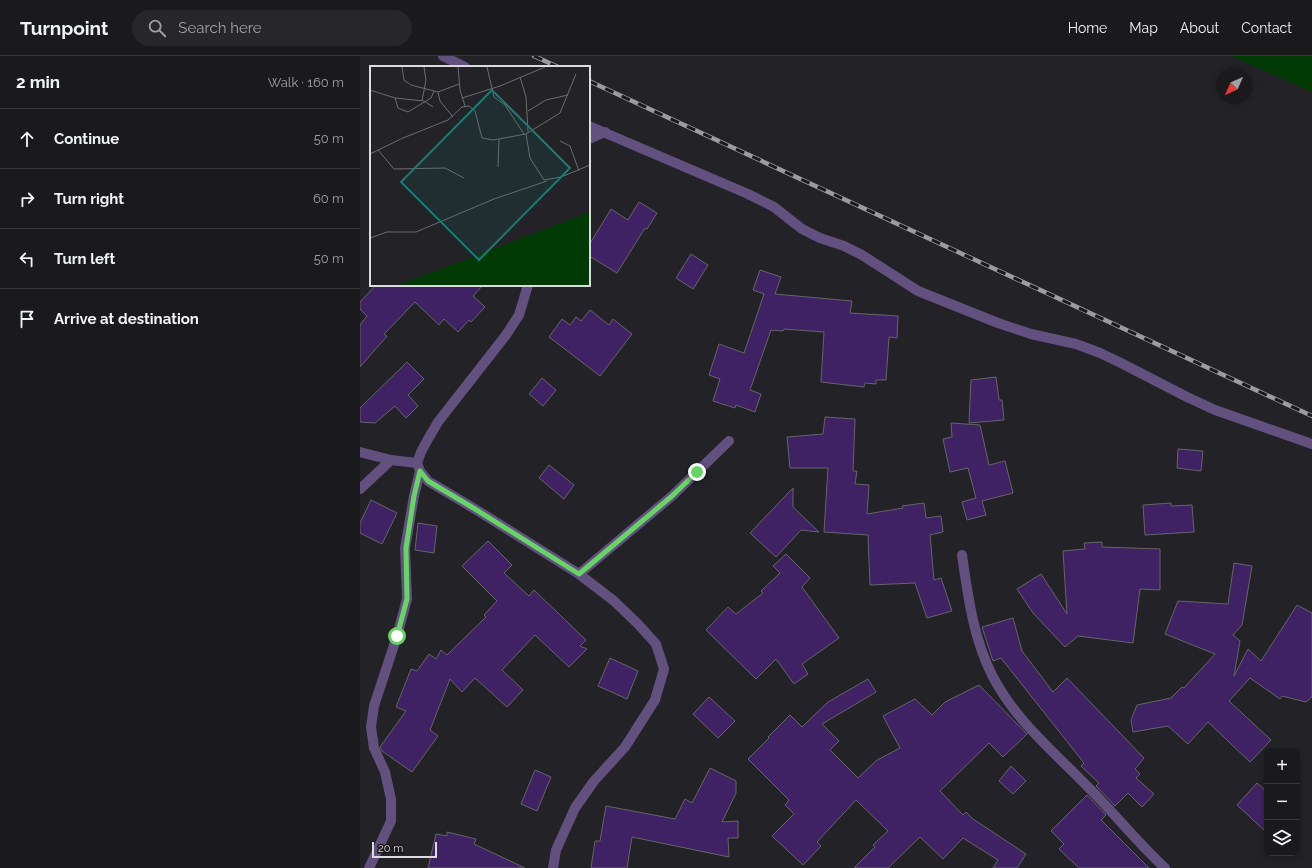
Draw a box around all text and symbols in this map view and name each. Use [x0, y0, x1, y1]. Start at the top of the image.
search box [132, 10, 412, 46]
text: Turnpoint [20, 17, 108, 39]
icon: search [146, 17, 168, 39]
text: Search here [178, 19, 262, 37]
text: Home [1068, 20, 1107, 36]
text: Map [1129, 20, 1158, 36]
text: About [1180, 20, 1219, 36]
text: Contact [1241, 20, 1292, 36]
inset map [370, 66, 590, 286]
north arrow [1216, 68, 1252, 104]
text: 2 min [16, 72, 60, 92]
text: Walk · 160 m [268, 75, 344, 90]
icon: ahead [16, 128, 38, 150]
text: Continue [54, 130, 119, 148]
text: 50 m [314, 131, 344, 146]
icon: right [16, 188, 38, 210]
text: Turn right [54, 190, 124, 208]
text: 60 m [313, 191, 344, 206]
icon: left [16, 248, 38, 270]
text: Turn left [54, 250, 115, 268]
text: 50 m [314, 251, 344, 266]
icon: arrive [16, 308, 38, 330]
text: Arrive at destination [54, 310, 199, 328]
route end [688, 463, 706, 481]
route start [388, 627, 406, 645]
map controls [1264, 748, 1300, 856]
button: + [1264, 748, 1300, 784]
button: − [1264, 784, 1300, 820]
button: layers [1264, 820, 1300, 856]
scale bar [372, 840, 437, 859]
text: 20 m [378, 842, 403, 855]

